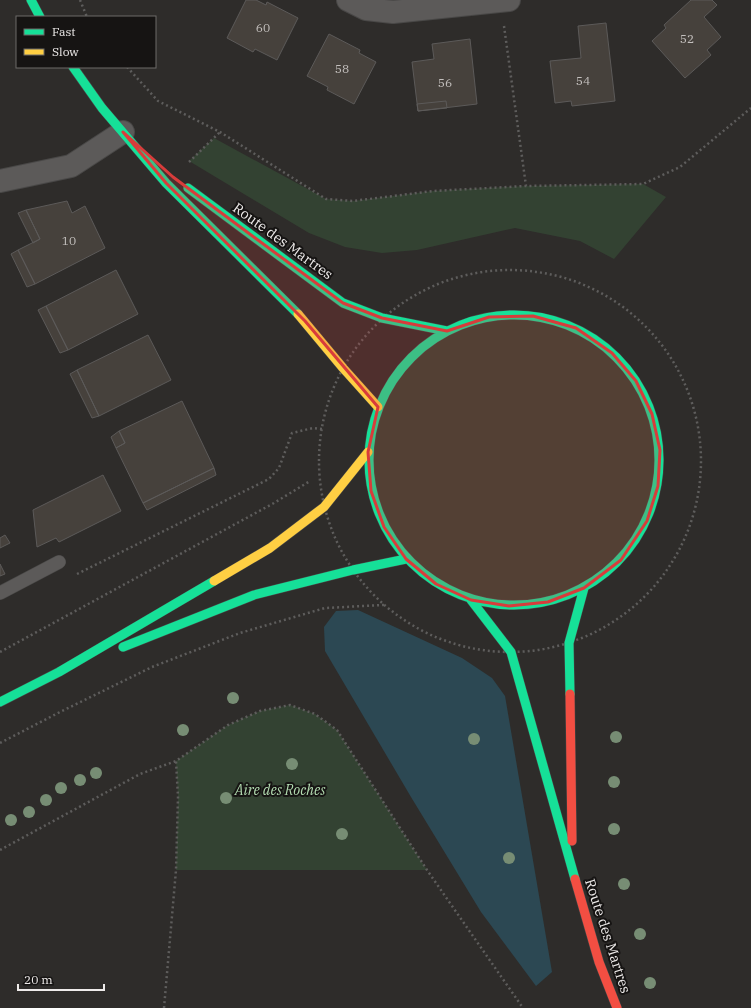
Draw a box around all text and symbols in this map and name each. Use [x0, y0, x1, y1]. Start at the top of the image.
legend [16, 16, 156, 68]
house number: 60 [256, 20, 270, 35]
text: Fast [52, 24, 76, 39]
house number: 52 [680, 31, 694, 46]
text: Slow [52, 44, 79, 59]
house number: 58 [335, 61, 349, 76]
house number: 54 [576, 73, 590, 88]
house number: 56 [438, 75, 452, 90]
street label: Route des Martres [229, 199, 337, 283]
house number: 10 [62, 233, 76, 248]
park label: Aire des Roches [234, 781, 326, 799]
street label: Route des Martres [581, 877, 635, 996]
scale bar [18, 966, 104, 992]
text: 20 m [24, 972, 53, 987]

